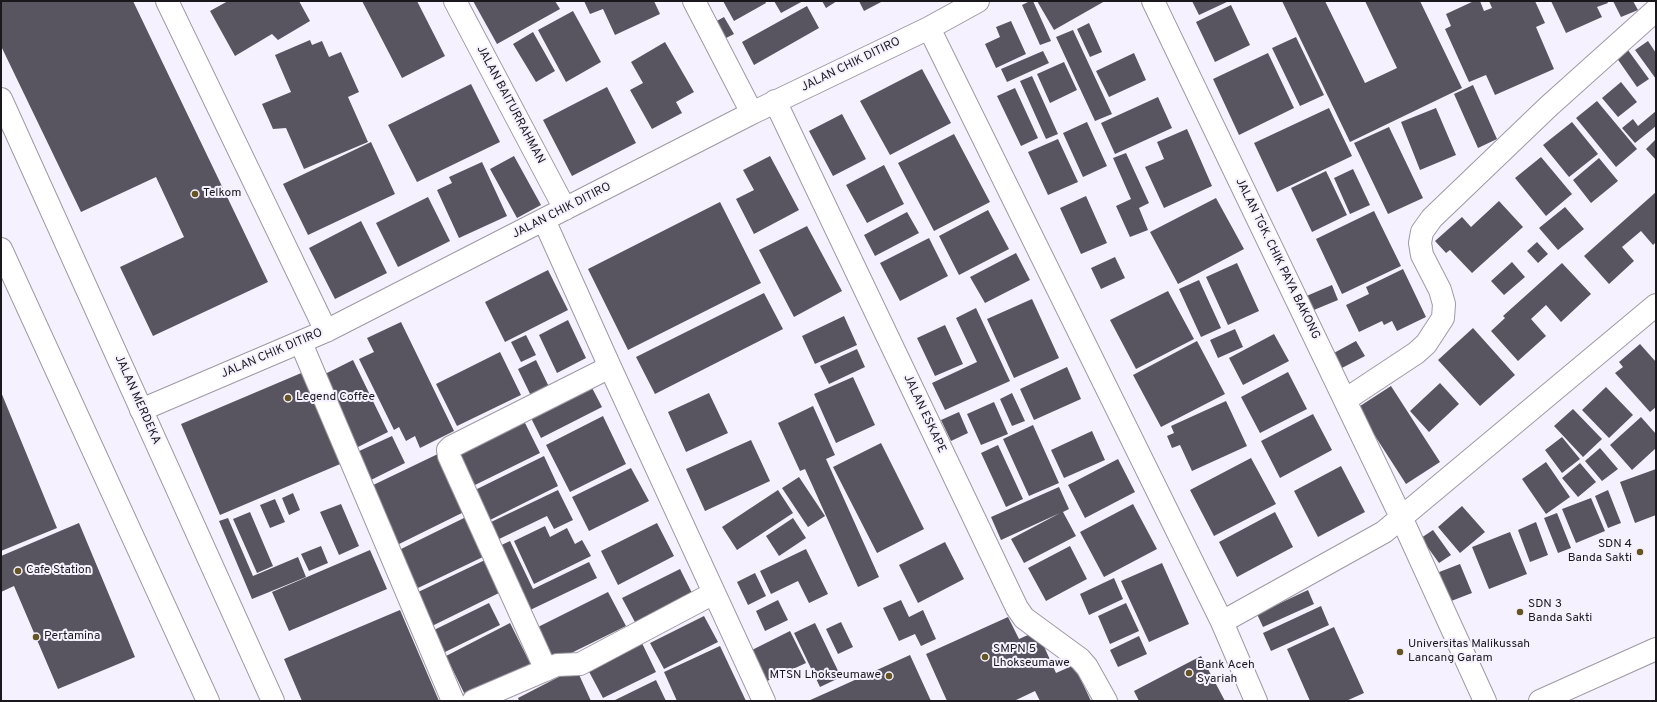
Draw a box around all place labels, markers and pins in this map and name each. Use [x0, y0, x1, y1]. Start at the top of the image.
place label: Telkom [203, 187, 241, 201]
marker: Telkom [190, 189, 200, 199]
place label: Legend Coffee [296, 391, 375, 405]
marker: Legend Coffee [283, 393, 293, 403]
place label: SDN 4 Banda Sakti [1568, 538, 1632, 566]
marker: SDN 4 Banda Sakti [1635, 547, 1645, 557]
place label: Cafe Station [26, 564, 91, 578]
marker: Cafe Station [13, 566, 23, 576]
place label: SDN 3 Banda Sakti [1528, 598, 1592, 626]
marker: SDN 3 Banda Sakti [1515, 607, 1525, 617]
place label: Pertamina [44, 630, 100, 644]
marker: Pertamina [31, 632, 41, 642]
place label: Universitas Malikussah Lancang Garam [1408, 638, 1530, 666]
place label: SMPN 5 Lhokseumawe [993, 643, 1070, 671]
marker: Universitas Malikussah Lancang Garam [1395, 647, 1405, 657]
marker: SMPN 5 Lhokseumawe [980, 652, 990, 662]
place label: Bank Aceh Syariah [1197, 659, 1255, 687]
marker: Bank Aceh Syariah [1184, 668, 1194, 678]
place label: MTSN Lhokseumawe [769, 669, 881, 683]
marker: MTSN Lhokseumawe [884, 671, 894, 681]

